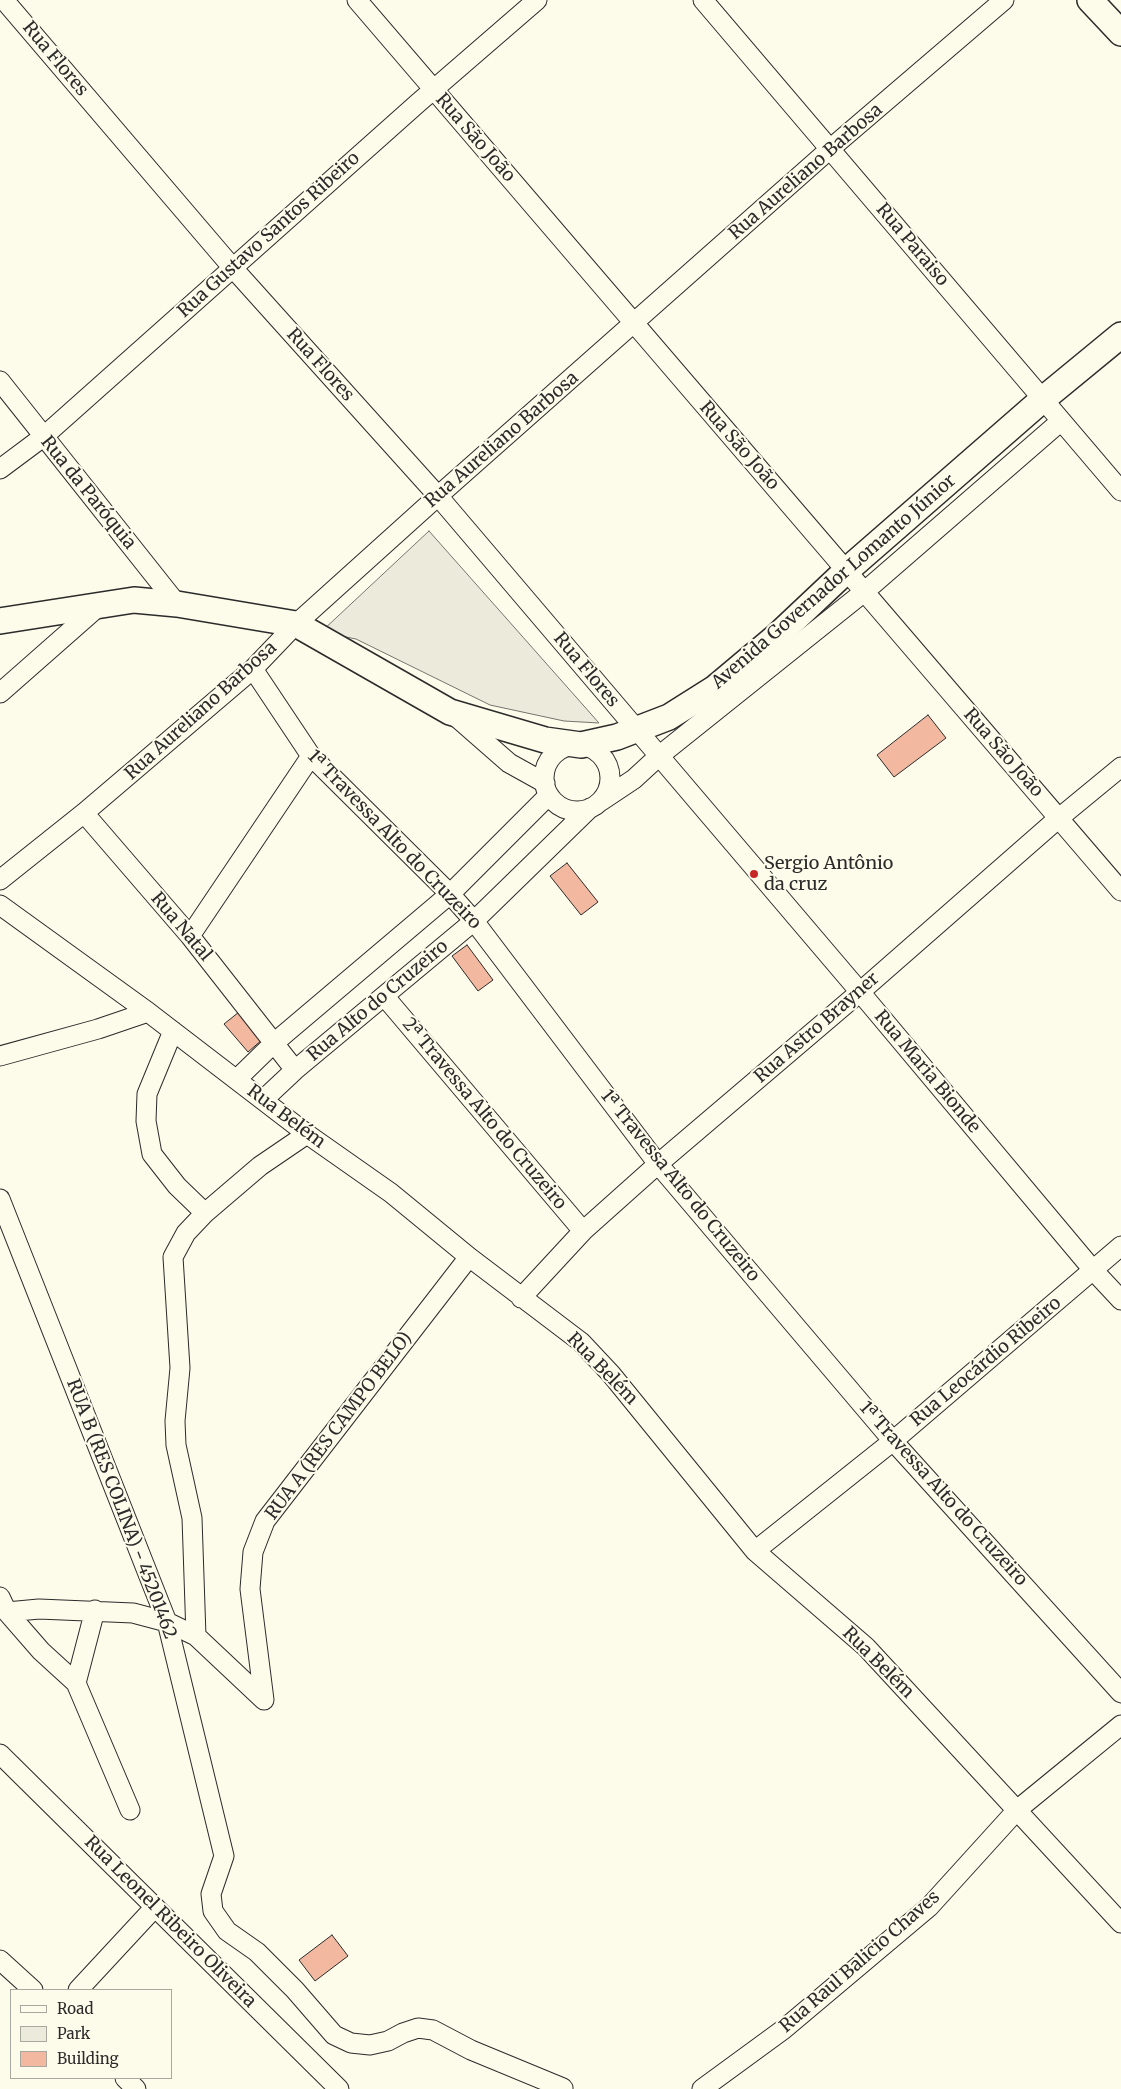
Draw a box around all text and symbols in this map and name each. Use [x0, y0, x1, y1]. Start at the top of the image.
street label: Rua Flores [18, 17, 92, 101]
street label: Rua São João [431, 89, 519, 187]
street label: Rua Aureliano Barbosa [725, 99, 887, 245]
street label: Rua Gustavo Santos Ribeiro [174, 148, 364, 322]
street label: Rua Paraiso [871, 199, 953, 291]
street label: Rua Flores [282, 324, 358, 406]
street label: Rua Aureliano Barbosa [421, 367, 583, 513]
street label: Rua São João [695, 397, 783, 495]
street label: Rua da Paróquia [36, 432, 140, 554]
street label: Avenida Governador Lomanto Júnior [708, 470, 960, 694]
street label: Rua Flores [549, 628, 623, 712]
street label: Rua Aureliano Barbosa [121, 637, 281, 785]
street label: Rua São João [959, 704, 1047, 802]
street label: 1ª Travessa Alto do Cruzeiro [303, 746, 485, 934]
place label: Sergio Antônio da cruz [764, 853, 893, 896]
marker: Sergio Antônio da cruz [748, 868, 760, 880]
street label: Rua Natal [146, 888, 216, 966]
street label: Rua Alto do Cruzeiro [303, 936, 453, 1066]
street label: Rua Astro Brayner [750, 968, 884, 1088]
street label: Rua Maria Bionde [869, 1006, 985, 1138]
street label: 2ª Travessa Alto do Cruzeiro [397, 1014, 571, 1214]
street label: Rua Belém [243, 1081, 329, 1153]
street label: 1ª Travessa Alto do Cruzeiro [596, 1086, 764, 1286]
street label: Rua Leocárdio Ribeiro [906, 1293, 1066, 1431]
street label: RUA A (RES CAMPO BELO) [261, 1328, 417, 1524]
street label: Rua Belém [562, 1328, 642, 1410]
street label: RUA B (RES COLINA) - 45201462 [61, 1376, 181, 1642]
street label: 1ª Travessa Alto do Cruzeiro [855, 1397, 1031, 1591]
street label: Rua Belém [838, 1623, 918, 1703]
street label: Rua Leonel Ribeiro Oliveira [80, 1832, 260, 2012]
street label: Rua Raul Balicio Chaves [775, 1887, 945, 2037]
legend [10, 1989, 172, 2079]
text: Road [57, 1999, 93, 2018]
text: Park [57, 2024, 90, 2043]
text: Building [57, 2049, 119, 2068]

